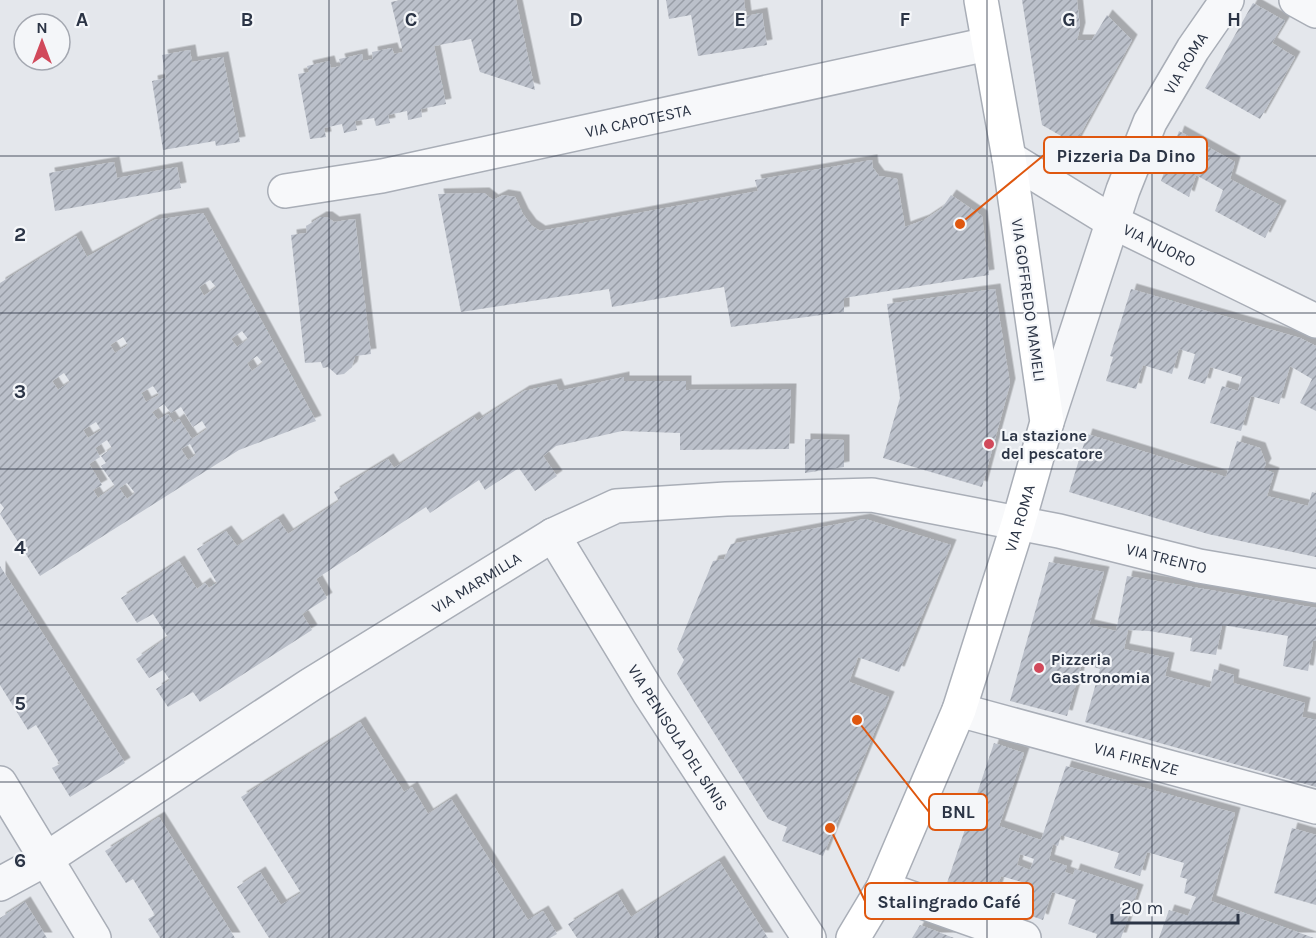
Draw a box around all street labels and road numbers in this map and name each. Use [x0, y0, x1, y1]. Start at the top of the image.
street label: VIA ROMA [1160, 29, 1212, 98]
street label: VIA CAPOTESTA [583, 100, 693, 142]
street label: VIA GOFFREDO MAMELI [1008, 217, 1049, 383]
street label: VIA NUORO [1120, 219, 1199, 271]
street label: VIA ROMA [1001, 482, 1039, 554]
street label: VIA TRENTO [1124, 539, 1208, 577]
street label: VIA MARMILLA [428, 548, 525, 617]
street label: VIA PENISOLA DEL SINIS [624, 661, 732, 814]
street label: VIA FIRENZE [1092, 738, 1181, 779]

